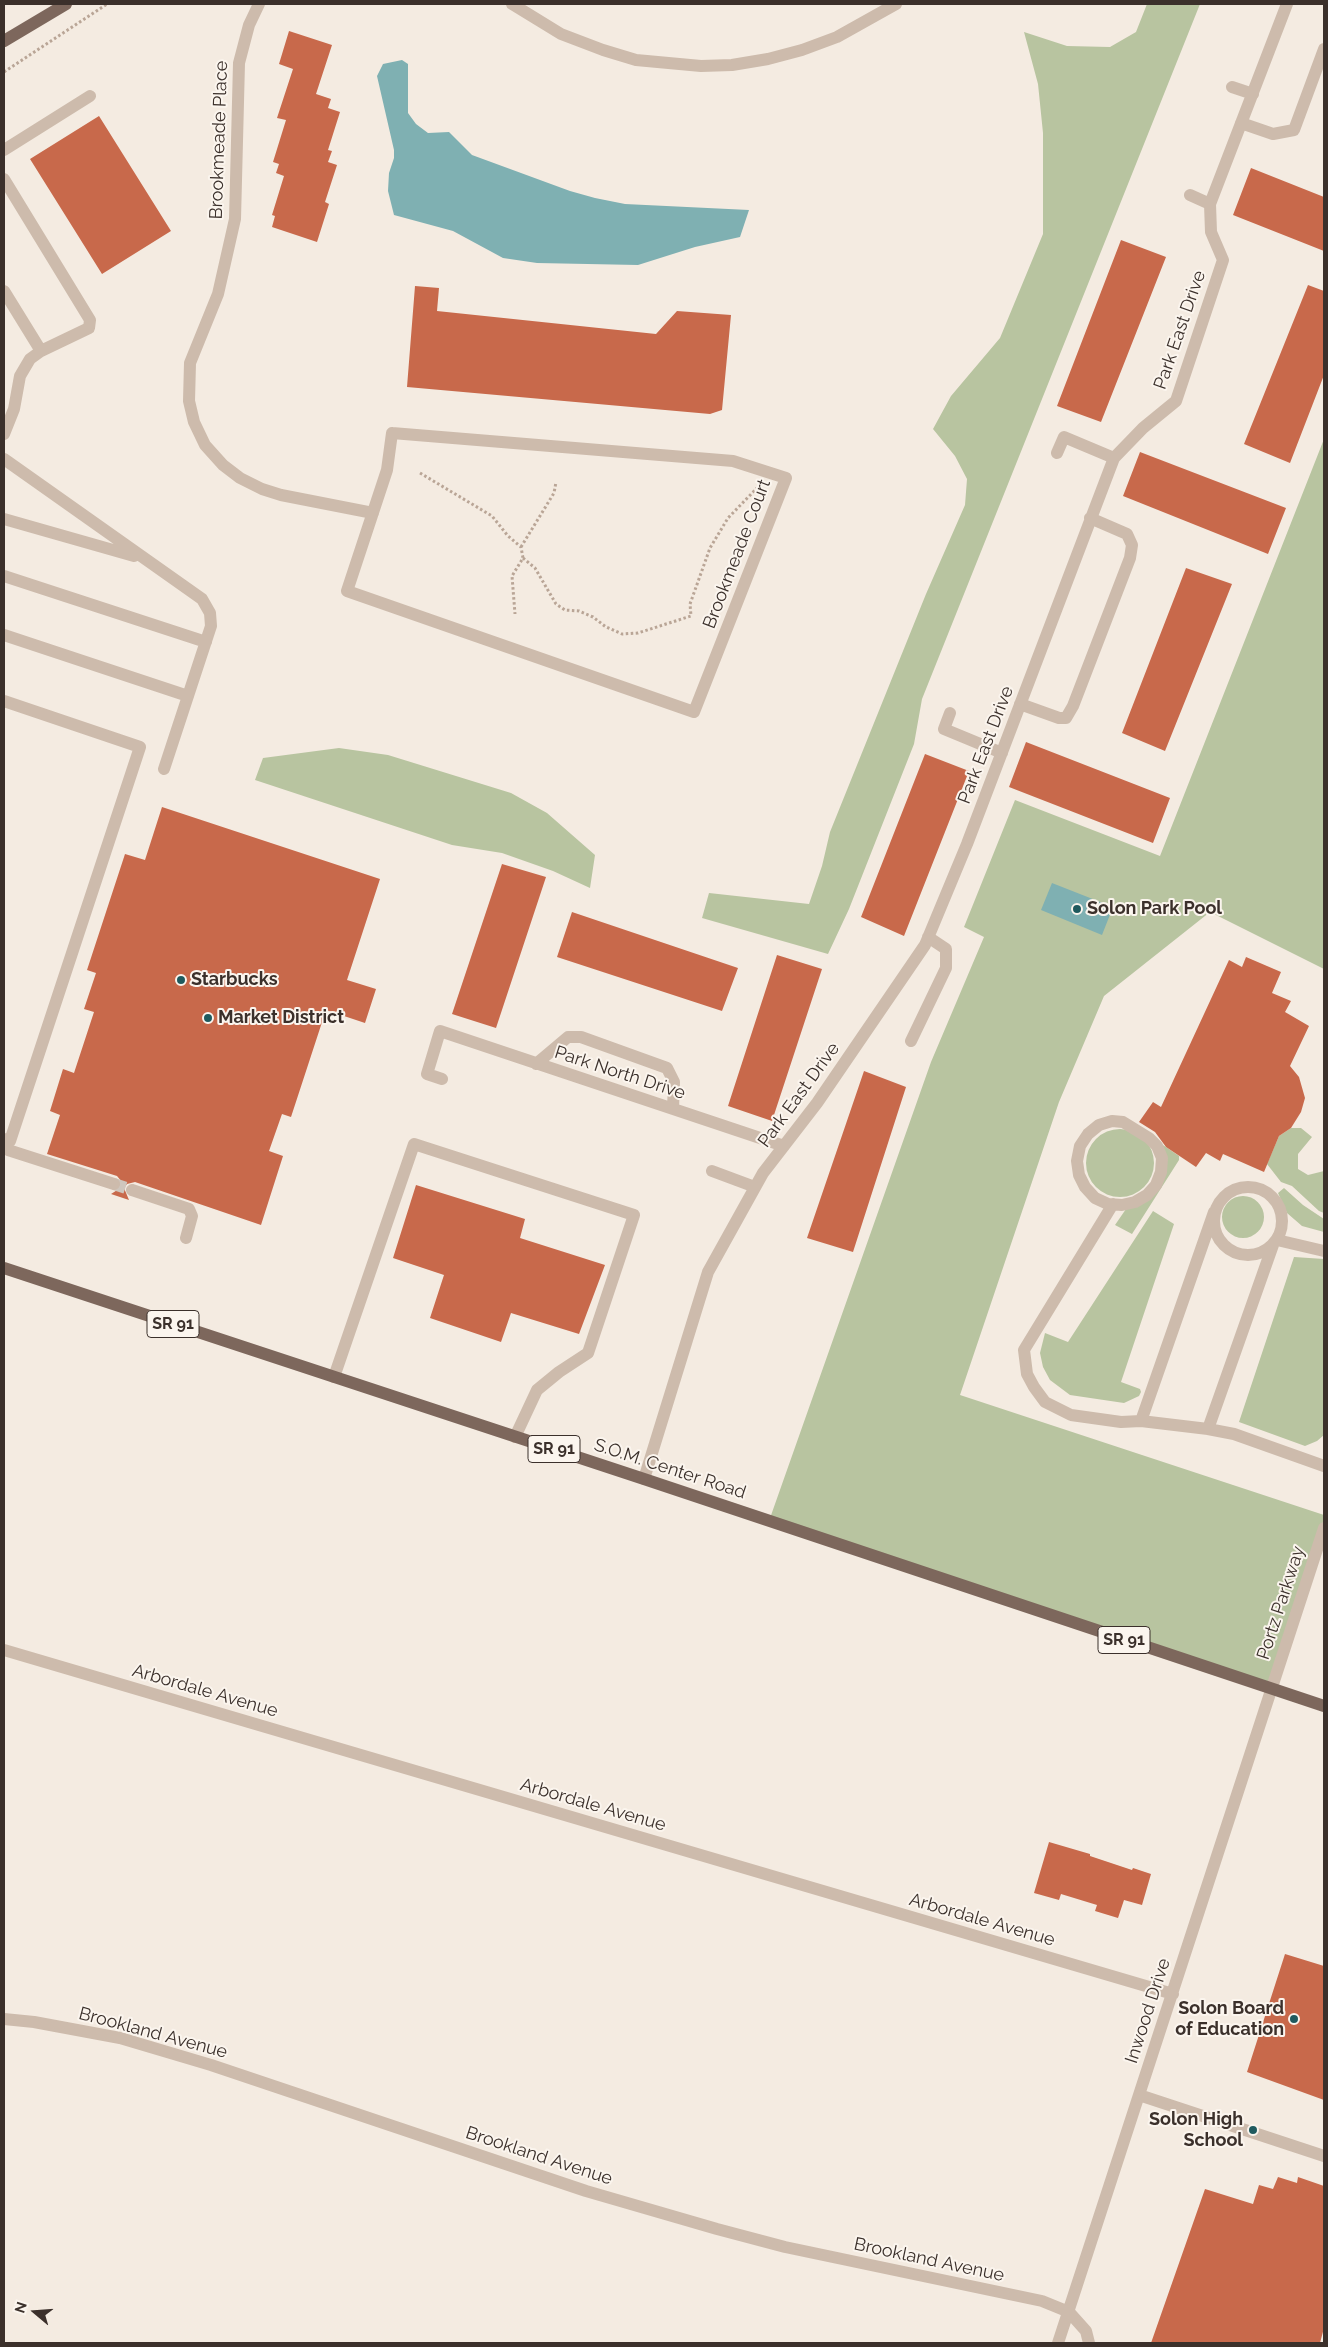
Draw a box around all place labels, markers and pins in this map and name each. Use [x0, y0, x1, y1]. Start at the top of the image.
place label: Solon Park Pool [1087, 898, 1222, 920]
marker: Solon Park Pool [1071, 903, 1083, 915]
place label: Starbucks [191, 969, 278, 991]
marker: Starbucks [175, 974, 187, 986]
place label: Market District [218, 1007, 344, 1029]
marker: Market District [202, 1012, 214, 1024]
place label: Solon Board of Education [1175, 1998, 1284, 2040]
marker: Solon Board of Education [1288, 2013, 1300, 2025]
place label: Solon High School [1149, 2109, 1243, 2152]
marker: Solon High School [1247, 2124, 1259, 2136]

